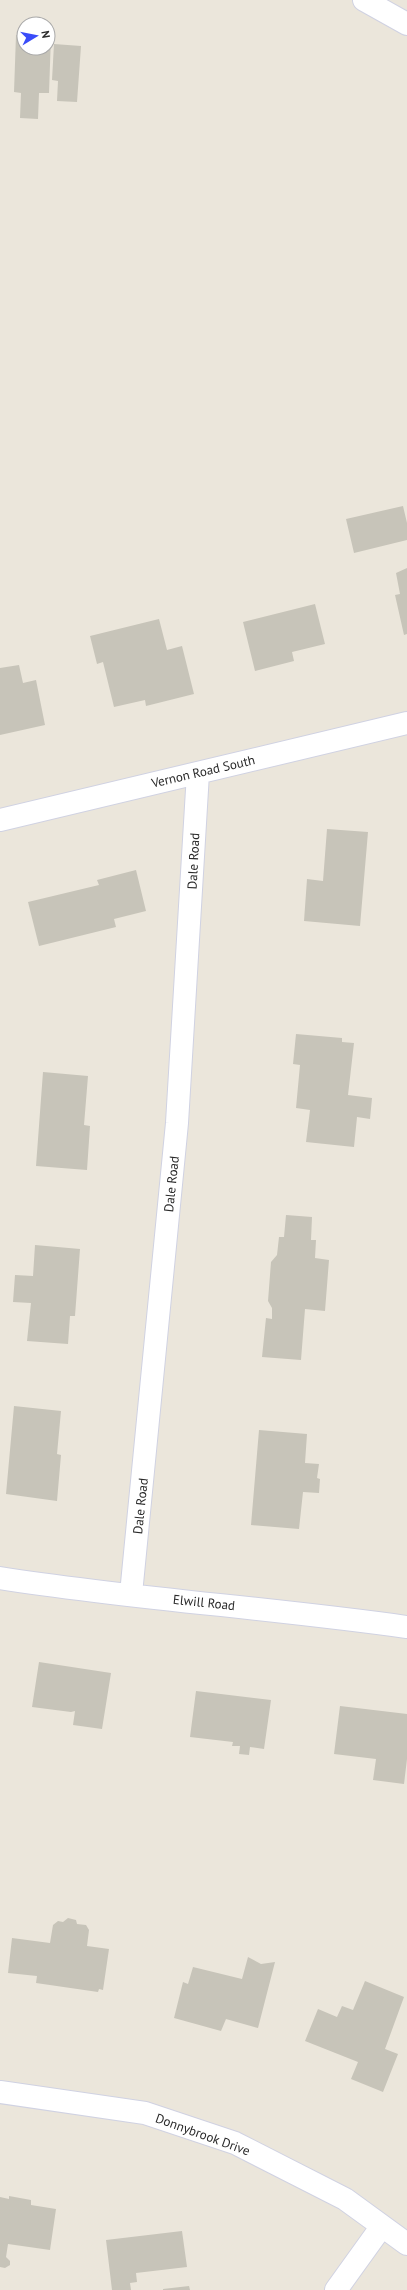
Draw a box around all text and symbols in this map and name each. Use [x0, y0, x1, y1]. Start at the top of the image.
north arrow [16, 16, 56, 56]
text: N [38, 29, 53, 39]
street label: Vernon Road South [149, 751, 257, 792]
street label: Dale Road [184, 832, 203, 890]
street label: Dale Road [160, 1155, 183, 1213]
street label: Dale Road [129, 1477, 152, 1535]
street label: Elwill Road [172, 1591, 236, 1614]
street label: Donnybrook Drive [153, 2109, 253, 2159]

